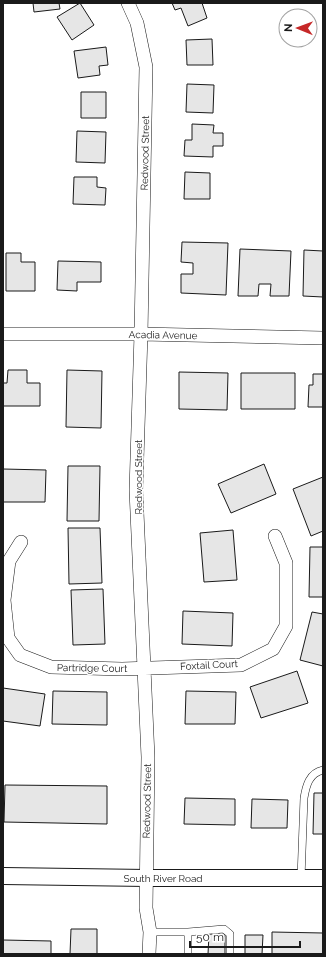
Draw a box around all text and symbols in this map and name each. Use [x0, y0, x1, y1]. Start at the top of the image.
north arrow [278, 8, 318, 48]
text: N [282, 24, 295, 32]
street label: Redwood Street [139, 115, 151, 190]
street label: Acadia Avenue [129, 329, 198, 341]
street label: Redwood Street [133, 439, 144, 514]
street label: Foxtail Court [180, 658, 239, 672]
street label: Partridge Court [57, 662, 128, 674]
street label: Redwood Street [141, 763, 153, 838]
street label: South River Road [123, 873, 203, 884]
scale bar [190, 923, 300, 949]
text: 50 m [196, 930, 224, 944]

